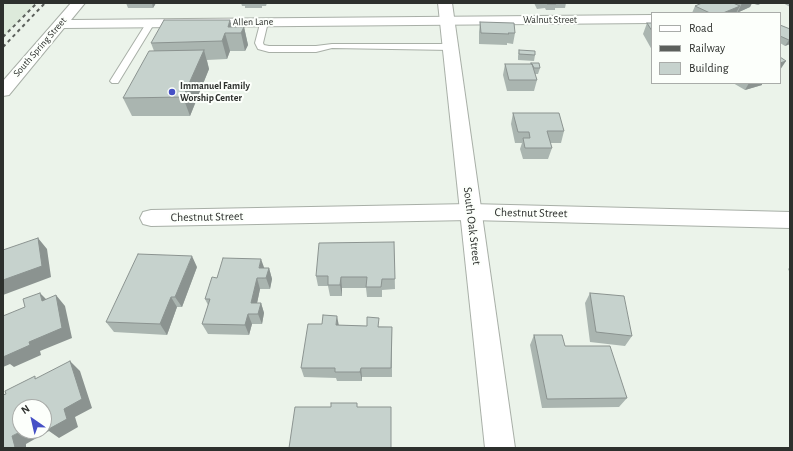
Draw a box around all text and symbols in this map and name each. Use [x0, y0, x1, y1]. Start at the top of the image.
legend [651, 12, 781, 84]
street label: Walnut Street [523, 14, 577, 26]
street label: South Spring Street [11, 15, 69, 79]
street label: Allen Lane [233, 16, 273, 28]
text: Road [689, 22, 713, 34]
text: Railway [689, 42, 725, 54]
text: Building [689, 62, 729, 74]
place label: Immanuel Family Worship Center [180, 80, 250, 104]
marker: Immanuel Family Worship Center [167, 87, 177, 97]
street label: South Oak Street [460, 186, 484, 266]
street label: Chestnut Street [495, 205, 567, 221]
street label: Chestnut Street [171, 209, 243, 225]
north arrow [12, 399, 52, 439]
text: N [19, 403, 32, 416]

